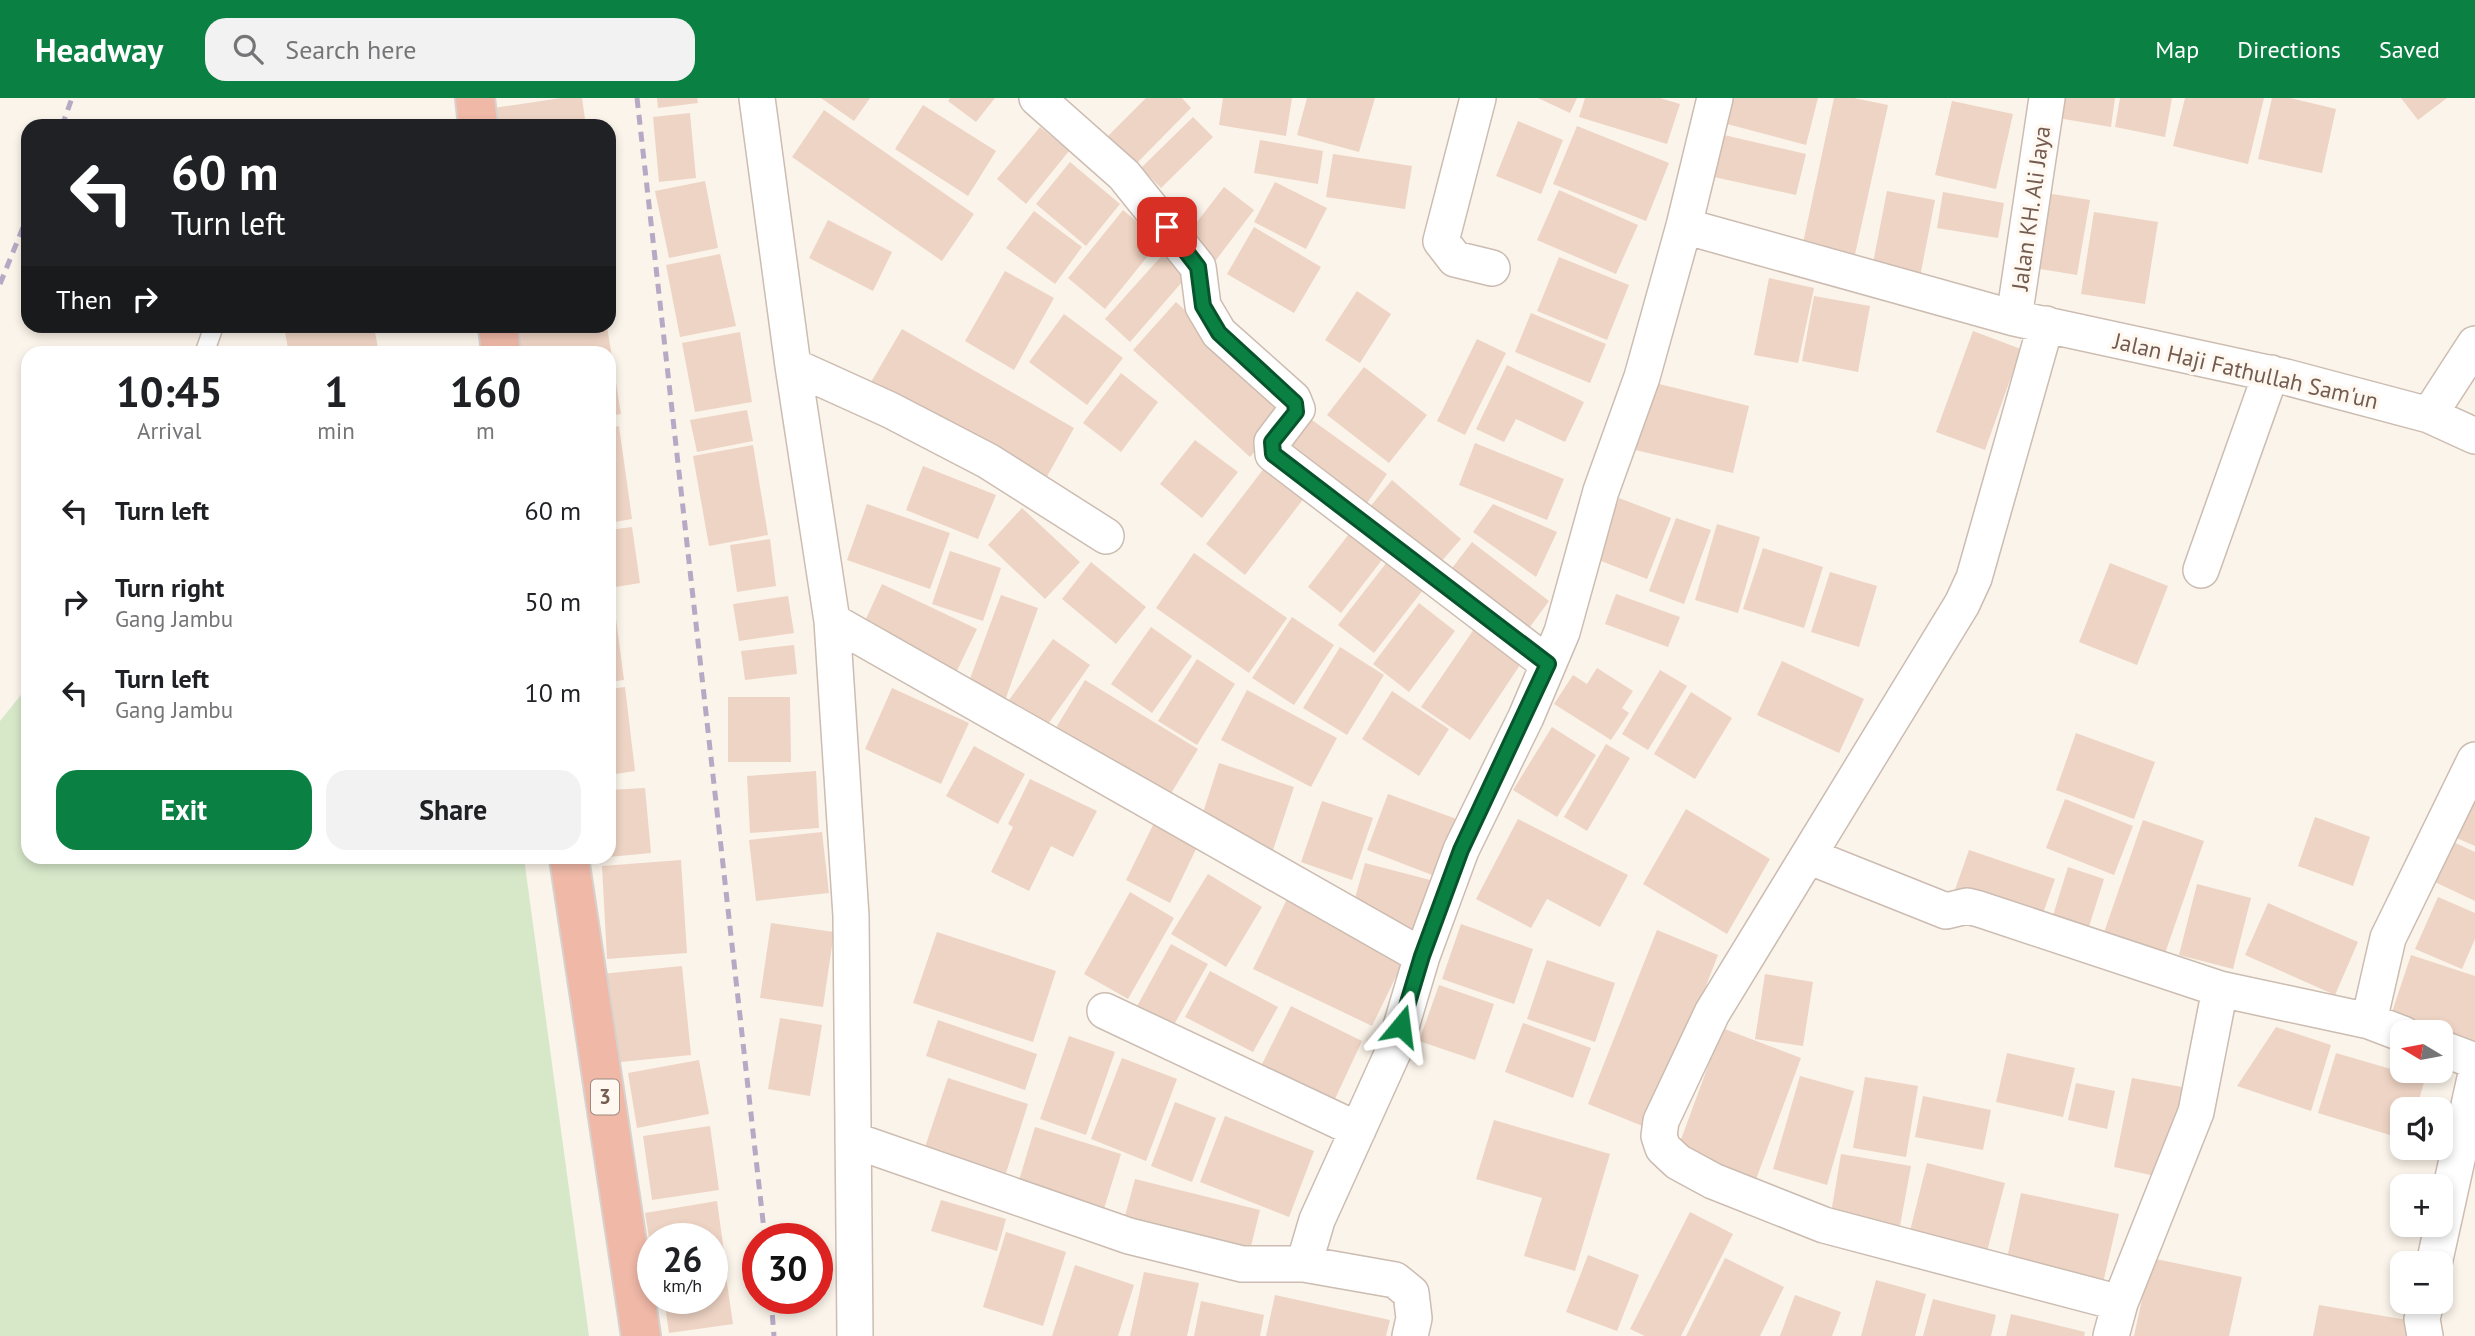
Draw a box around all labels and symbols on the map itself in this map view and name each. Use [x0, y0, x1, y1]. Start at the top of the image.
street label: Jalan KH. Ali Jaya [2004, 124, 2056, 293]
pin [1137, 197, 1197, 257]
street label: Jalan Haji Fathullah Sam'un [2110, 326, 2381, 415]
position arrow [1364, 989, 1438, 1063]
north arrow [2390, 1020, 2454, 1083]
road number: 3 [591, 1080, 619, 1114]
speed limit sign: 30 [742, 1223, 833, 1314]

